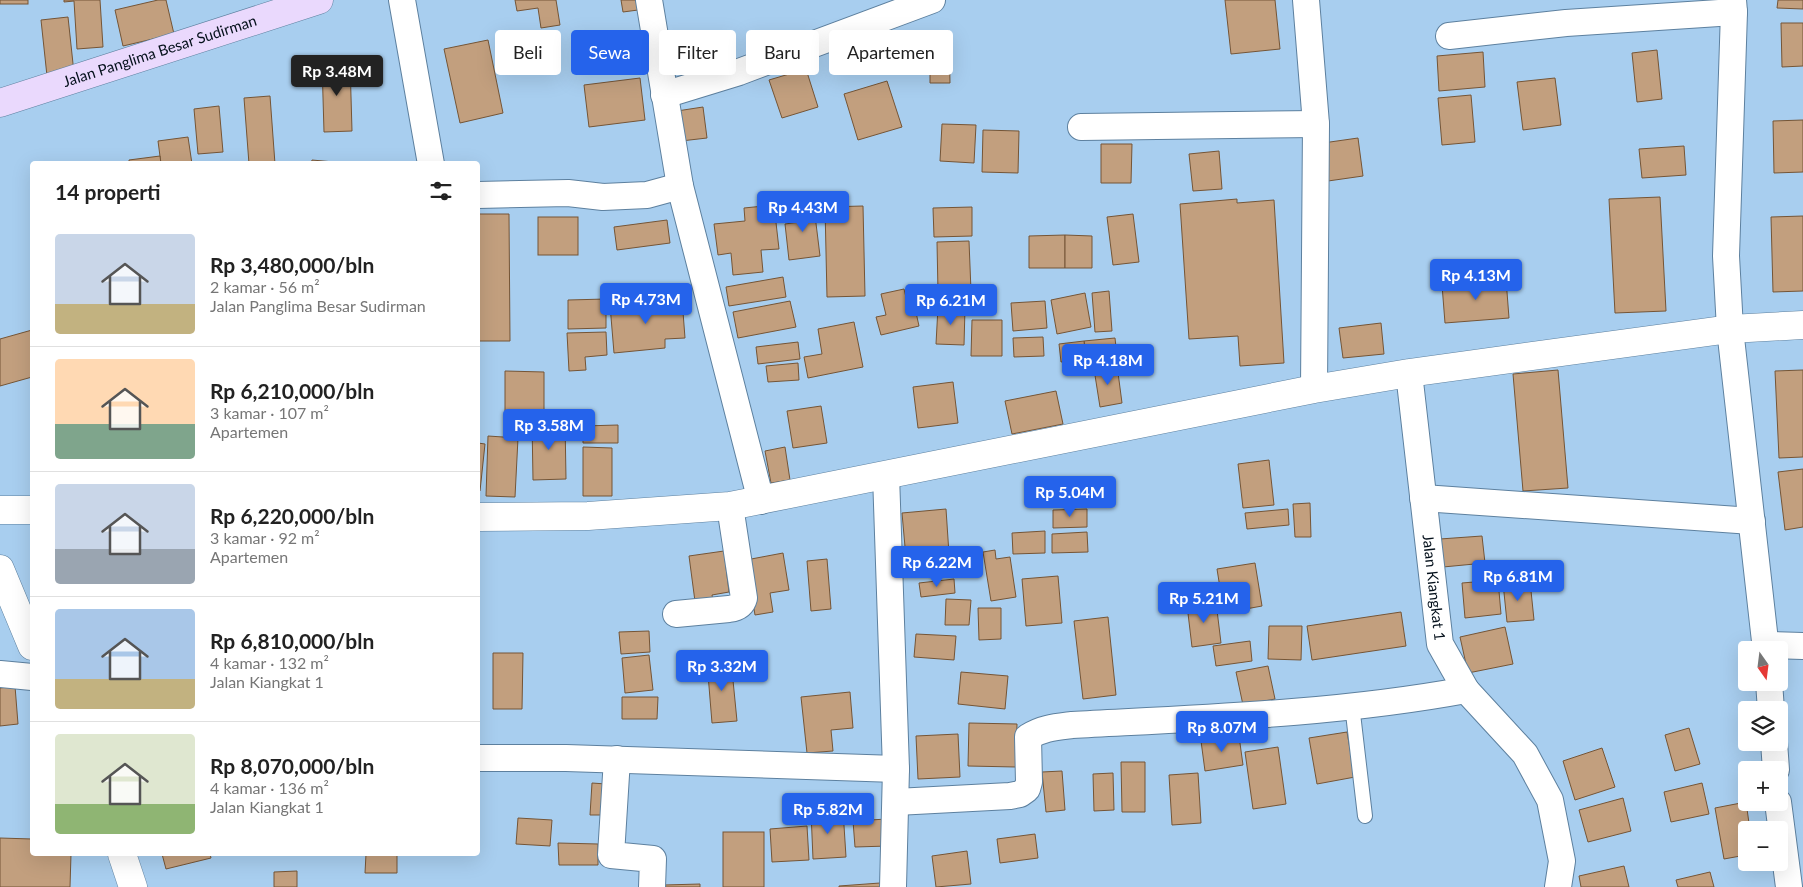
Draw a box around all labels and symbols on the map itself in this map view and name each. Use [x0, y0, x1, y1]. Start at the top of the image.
street label: Jalan Panglima Besar Sudirman [60, 11, 259, 90]
pin: Rp 3.48M [285, 54, 389, 97]
pin: Rp 4.43M [751, 190, 855, 233]
pin: Rp 4.13M [1424, 258, 1528, 301]
pin: Rp 4.73M [594, 282, 698, 325]
pin: Rp 6.21M [899, 284, 1003, 326]
pin: Rp 4.18M [1056, 344, 1160, 386]
pin: Rp 3.58M [497, 408, 601, 451]
pin: Rp 5.04M [1018, 476, 1122, 518]
street label: Jalan Kiangkat 1 [1420, 533, 1450, 642]
pin: Rp 6.22M [885, 546, 989, 588]
pin: Rp 6.81M [1466, 560, 1570, 602]
pin: Rp 5.21M [1152, 582, 1256, 624]
north arrow [1738, 641, 1788, 691]
pin: Rp 3.32M [670, 650, 774, 692]
pin: Rp 8.07M [1170, 710, 1274, 753]
pin: Rp 5.82M [776, 792, 880, 835]

